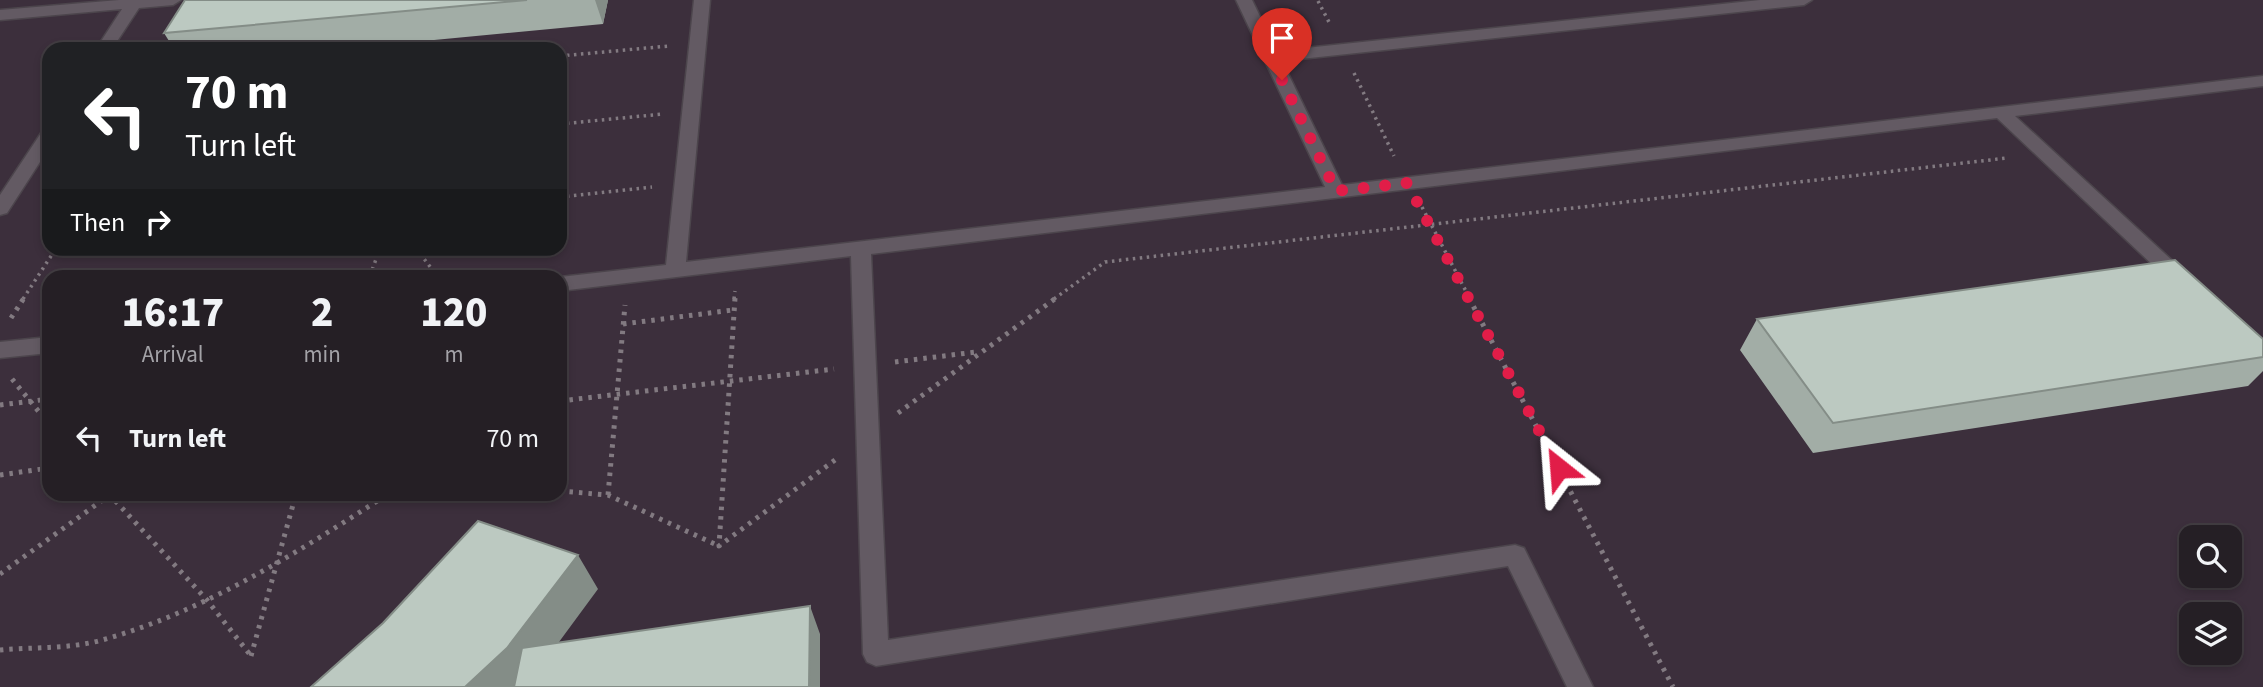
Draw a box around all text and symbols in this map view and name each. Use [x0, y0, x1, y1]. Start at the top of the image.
pin [1252, 8, 1312, 80]
icon: arrive [1263, 19, 1301, 57]
text: 70 m [185, 58, 289, 128]
icon: left [70, 70, 161, 161]
text: Turn left [185, 123, 296, 169]
icon: right [139, 203, 177, 241]
text: Then [70, 204, 125, 241]
text: 16:17 [121, 283, 224, 343]
text: 2 [311, 283, 333, 343]
text: 120 [420, 283, 488, 343]
text: Arrival [142, 338, 204, 371]
text: min [304, 338, 341, 371]
text: m [444, 338, 463, 371]
icon: left [70, 419, 108, 457]
text: Turn left [129, 420, 226, 457]
text: 70 m [486, 420, 539, 457]
position arrow [1522, 431, 1596, 505]
map controls [2179, 525, 2242, 665]
button: search [2179, 525, 2242, 588]
button: layers [2179, 602, 2242, 665]

